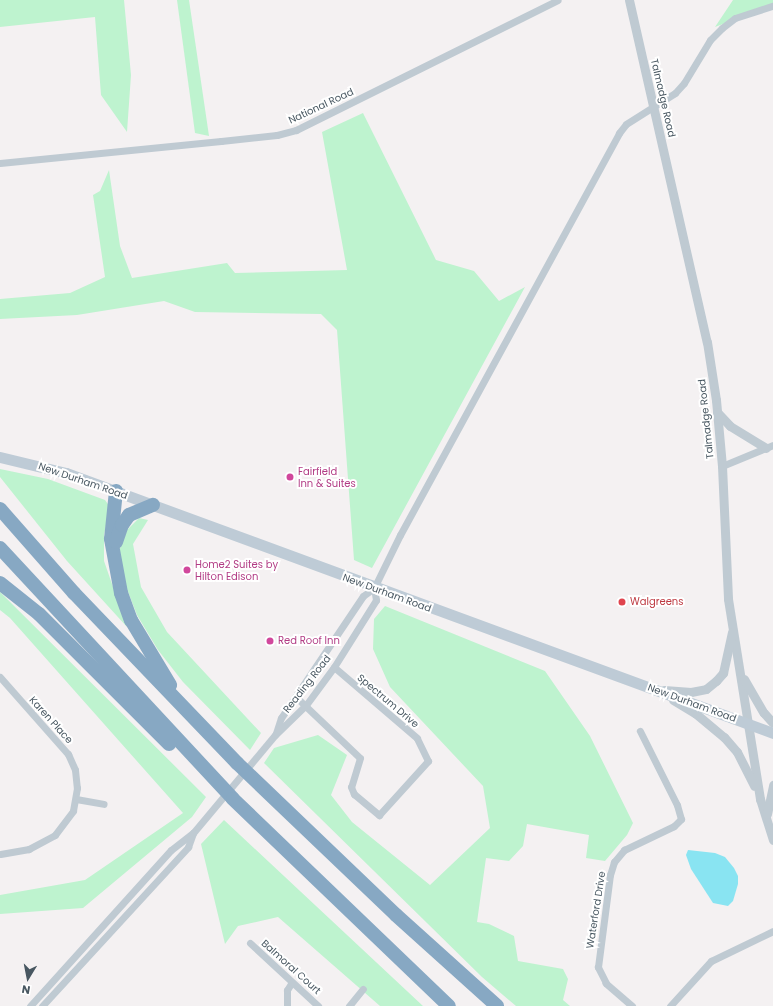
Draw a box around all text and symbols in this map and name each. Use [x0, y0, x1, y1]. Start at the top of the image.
street label: Talmadge Road [648, 58, 678, 138]
street label: National Road [286, 86, 356, 126]
street label: Talmadge Road [696, 379, 716, 459]
street label: New Durham Road [37, 460, 129, 502]
place label: Fairfield Inn & Suites [298, 465, 356, 488]
marker: Fairfield Inn & Suites [285, 472, 295, 482]
place label: Home2 Suites by Hilton Edison [195, 558, 278, 582]
marker: Home2 Suites by Hilton Edison [182, 565, 192, 575]
street label: New Durham Road [341, 571, 433, 615]
place label: Walgreens [630, 596, 683, 608]
marker: Walgreens [617, 597, 627, 607]
place label: Red Roof Inn [278, 635, 340, 647]
marker: Red Roof Inn [265, 636, 275, 646]
street label: Reading Road [281, 653, 333, 715]
street label: Spectrum Drive [355, 672, 421, 730]
street label: New Durham Road [646, 681, 738, 725]
street label: Karen Place [27, 694, 75, 746]
street label: Waterford Drive [584, 871, 608, 949]
street label: Balmoral Court [259, 937, 323, 997]
north arrow [8, 958, 48, 998]
text: N [20, 981, 31, 998]

